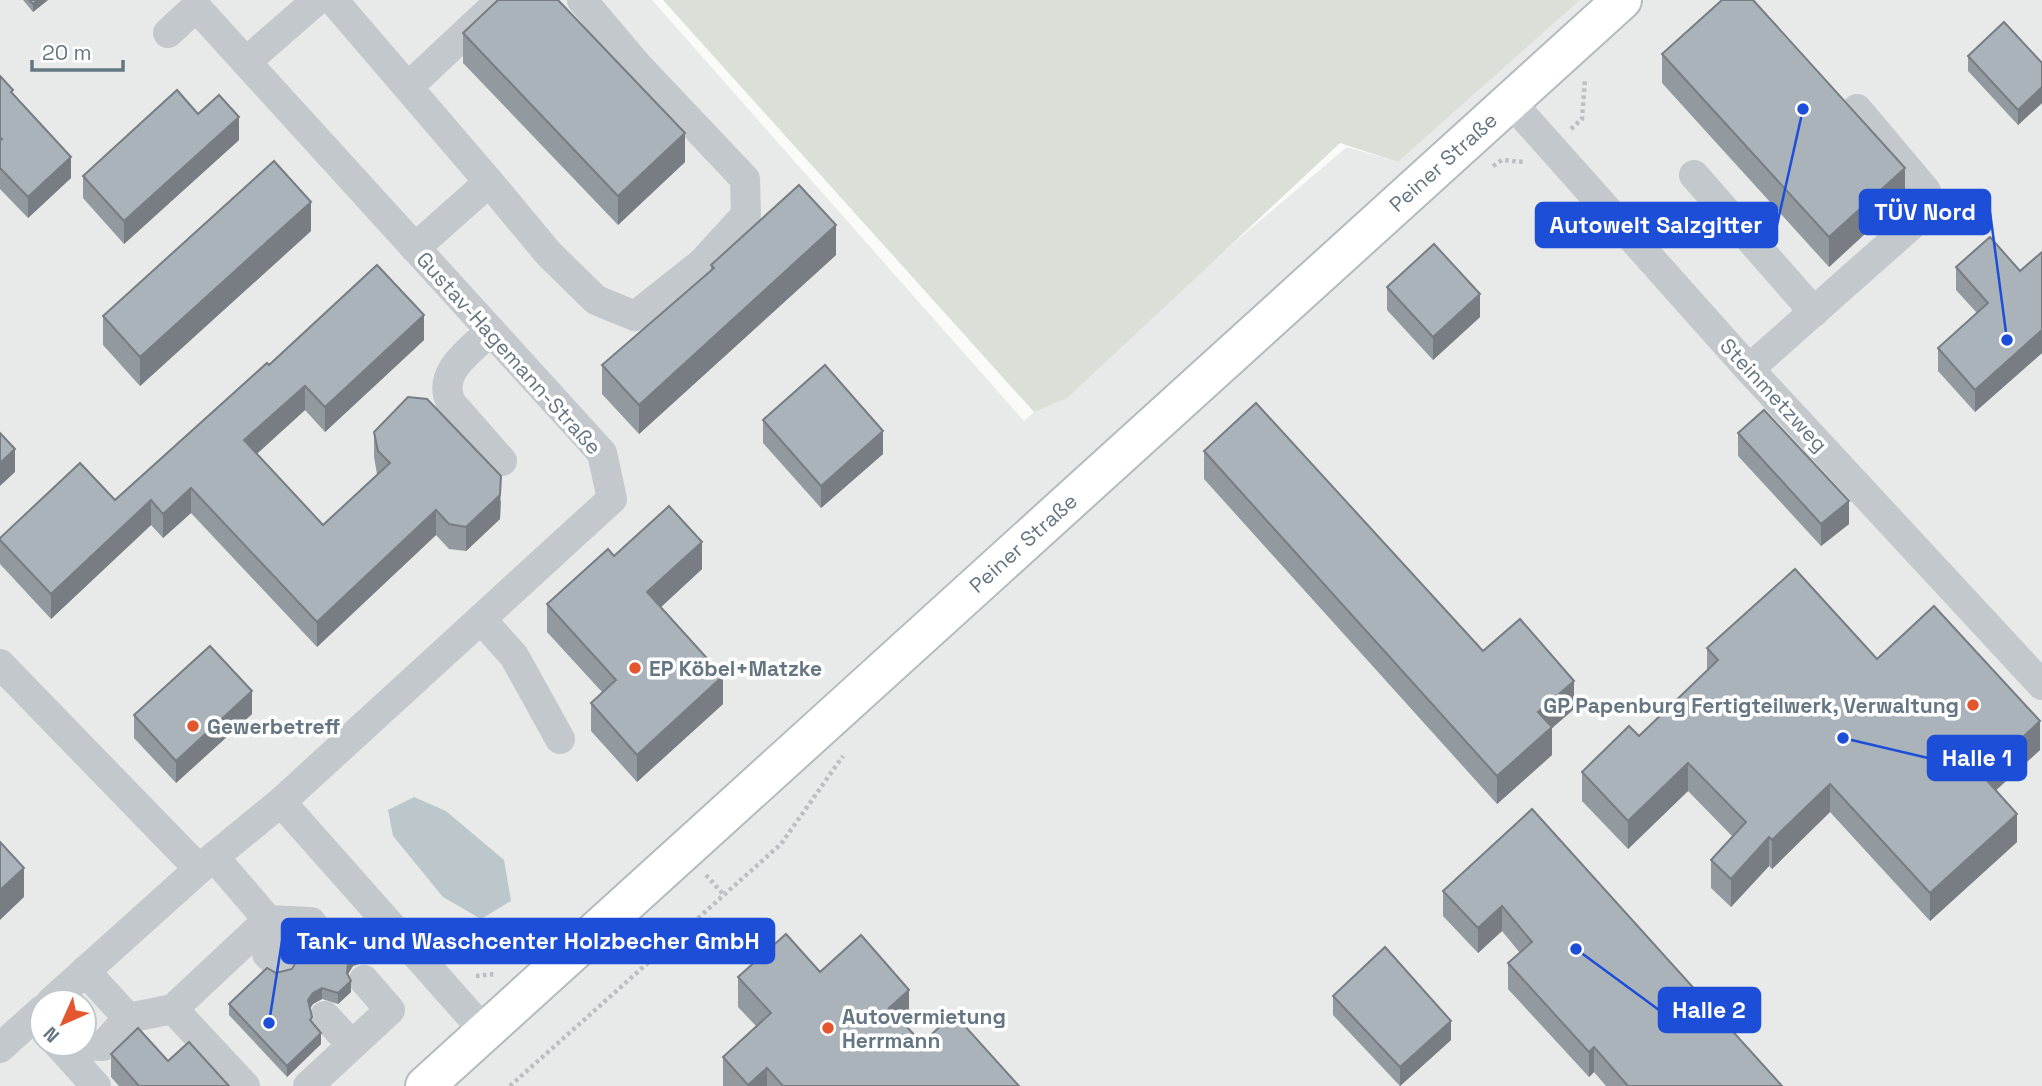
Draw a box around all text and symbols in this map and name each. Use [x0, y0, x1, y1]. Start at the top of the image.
scale bar [32, 28, 122, 72]
text: 20 m [42, 39, 92, 66]
street label: Peiner Straße [1383, 106, 1503, 218]
callout: TÜV Nord [1860, 190, 1990, 234]
text: TÜV Nord [1874, 197, 1976, 227]
callout: Autowelt Salzgitter [1536, 203, 1777, 247]
text: Autowelt Salzgitter [1550, 210, 1762, 240]
street label: Gustav-Hagemann-Straße [411, 246, 607, 460]
street label: Steinmetzweg [1714, 332, 1834, 458]
street label: Peiner Straße [963, 487, 1083, 599]
place label: EP Köbel+Matzke [649, 655, 822, 682]
marker: EP Köbel+Matzke [627, 660, 643, 676]
place label: GP Papenburg Fertigteilwerk, Verwaltung [1543, 692, 1959, 719]
marker: GP Papenburg Fertigteilwerk, Verwaltung [1965, 697, 1981, 713]
place label: Gewerbetreff [207, 713, 340, 740]
marker: Gewerbetreff [185, 718, 201, 734]
callout: Halle 1 [1928, 736, 2026, 780]
text: Halle 1 [1942, 743, 2012, 773]
callout: Tank- und Waschcenter Holzbecher GmbH [282, 919, 774, 963]
text: Tank- und Waschcenter Holzbecher GmbH [297, 926, 760, 956]
north arrow [28, 988, 98, 1058]
callout: Halle 2 [1659, 988, 1760, 1032]
text: Halle 2 [1672, 995, 1746, 1025]
place label: Autovermietung Herrmann [842, 1003, 1006, 1054]
marker: Autovermietung Herrmann [820, 1020, 836, 1036]
text: N [38, 1021, 65, 1048]

